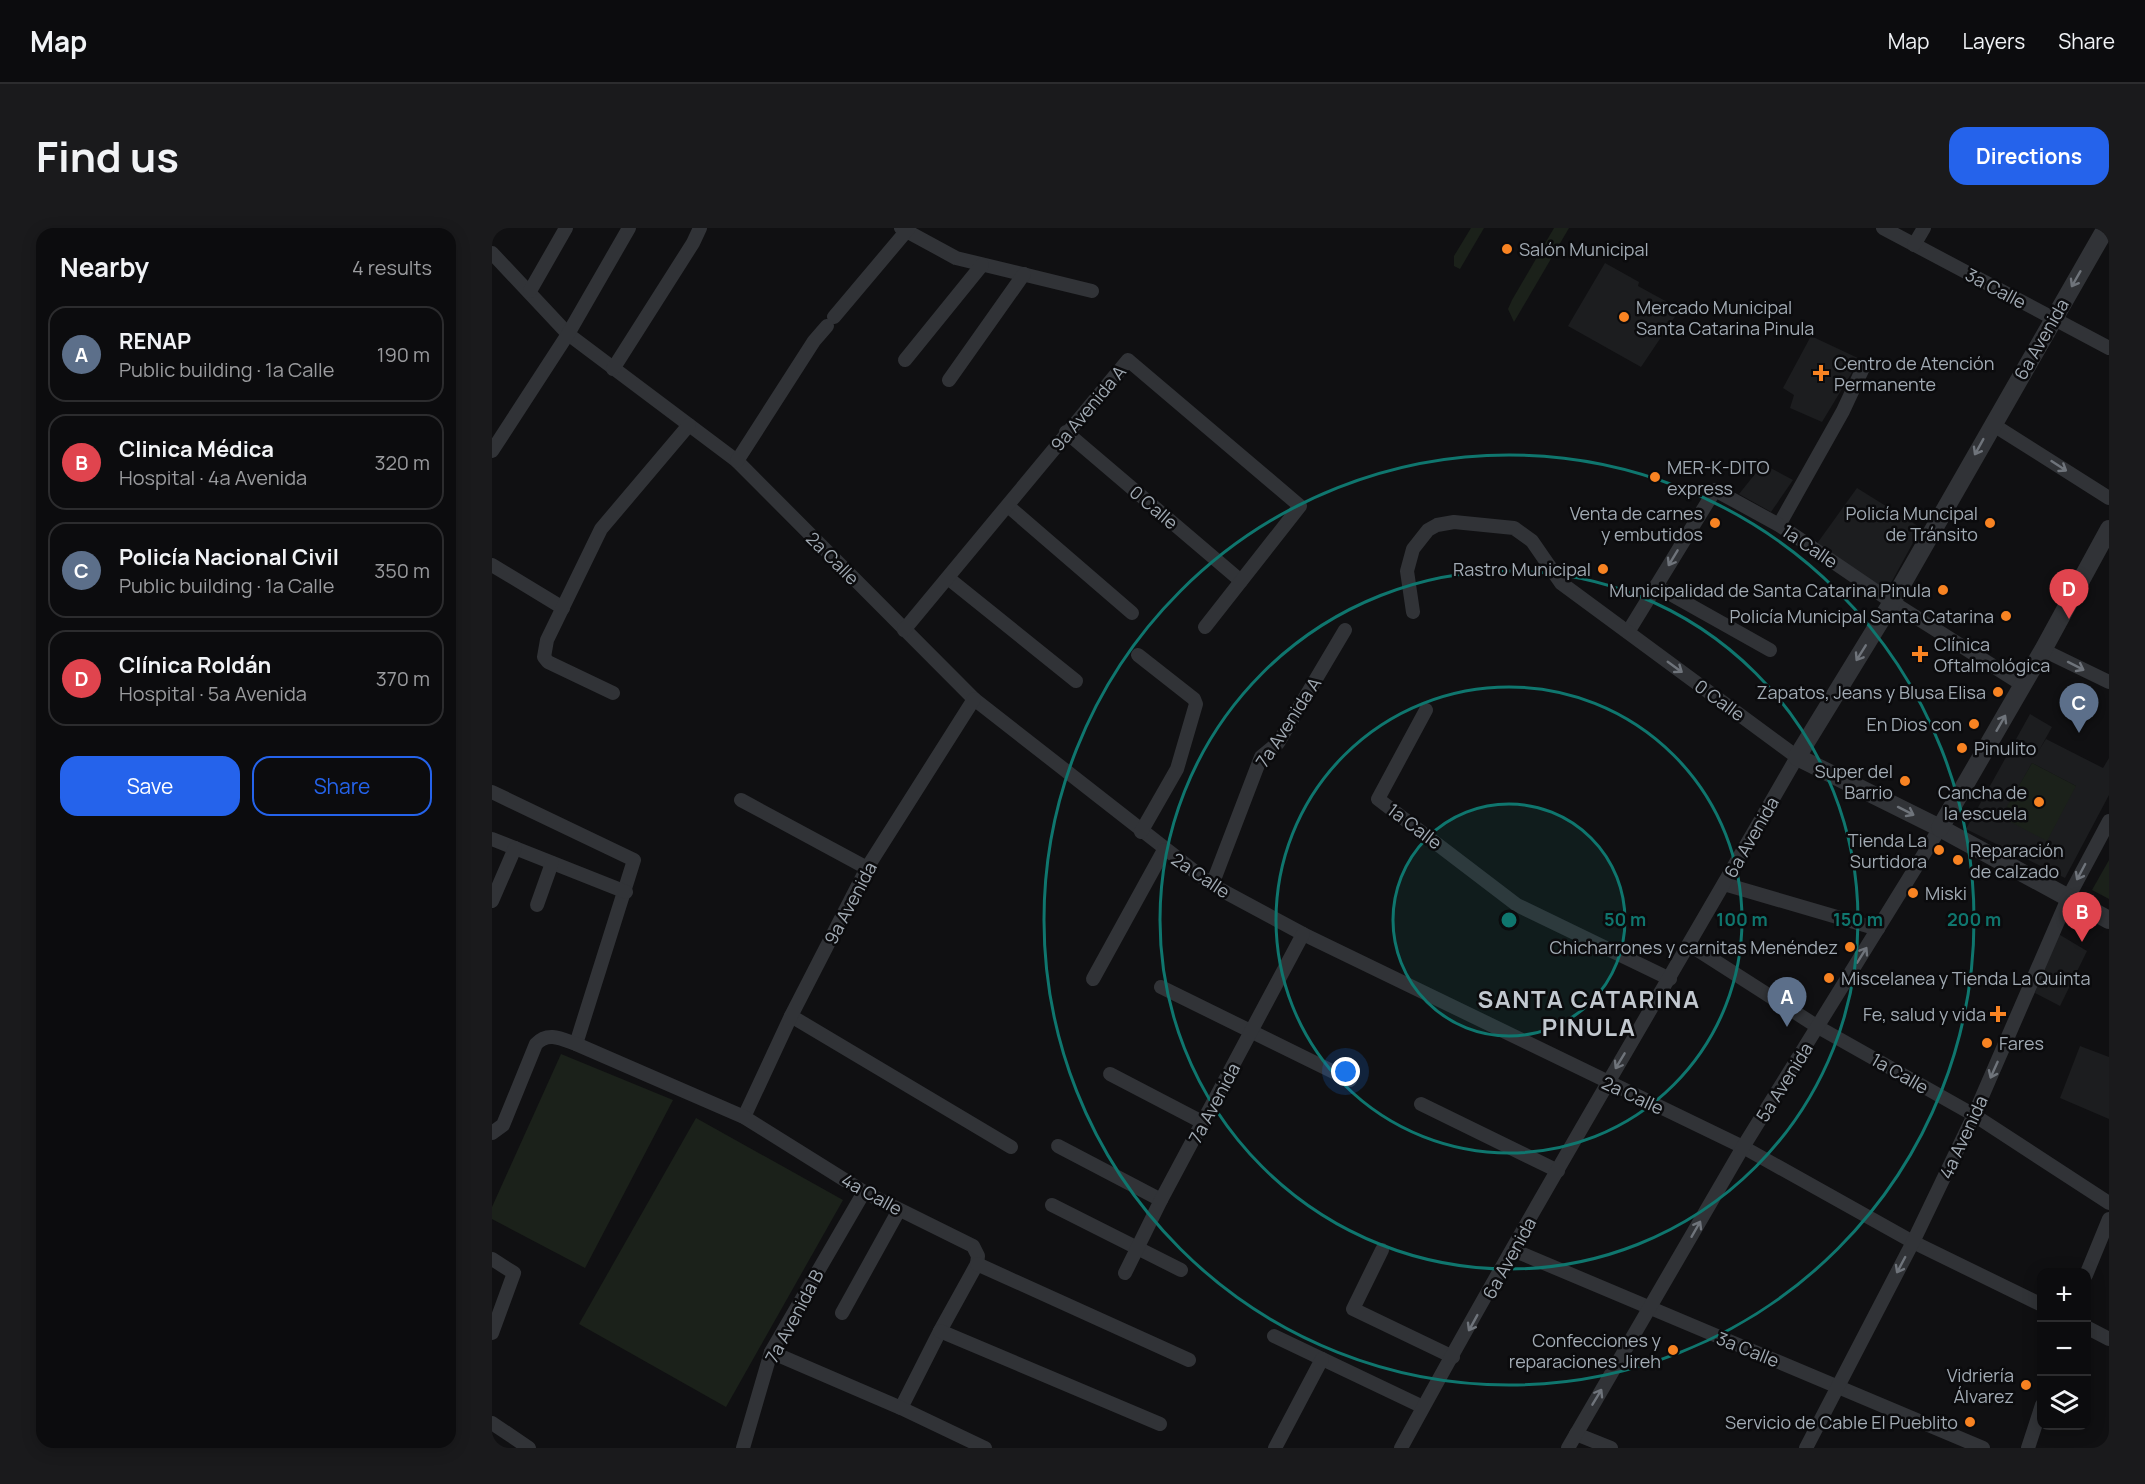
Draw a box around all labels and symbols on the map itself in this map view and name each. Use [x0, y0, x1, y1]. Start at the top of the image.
place label: Salón Municipal [1519, 237, 1649, 261]
marker: Salón Municipal [1500, 242, 1514, 256]
street label: 3a Calle [1962, 262, 2030, 314]
one-way arrow [2070, 270, 2082, 287]
street label: 6a Avenida [2008, 294, 2074, 384]
place label: Mercado Municipal Santa Catarina Pinula [1636, 295, 1814, 340]
marker: Mercado Municipal Santa Catarina Pinula [1617, 310, 1631, 324]
place label: Centro de Atención Permanente [1834, 351, 1994, 396]
street label: 9a Avenida A [1045, 360, 1131, 456]
marker: Centro de Atención Permanente [1812, 364, 1830, 382]
one-way arrow [1972, 439, 1984, 456]
place label: MER-K-DITO express [1667, 455, 1770, 500]
one-way arrow [2050, 461, 2067, 473]
marker: MER-K-DITO express [1648, 470, 1662, 484]
street label: 0 Calle [1125, 480, 1183, 534]
place label: Venta de carnes y embutidos [1570, 501, 1703, 546]
place label: Policía Muncipal de Tránsito [1845, 501, 1978, 546]
marker: Venta de carnes y embutidos [1708, 516, 1722, 530]
marker: Policía Muncipal de Tránsito [1983, 516, 1997, 530]
street label: 1a Calle [1777, 519, 1843, 573]
street label: 2a Calle [801, 526, 865, 590]
one-way arrow [1667, 549, 1680, 566]
place label: Rastro Municipal [1453, 557, 1591, 581]
marker: Rastro Municipal [1596, 562, 1610, 576]
pin: D [2050, 570, 2088, 619]
place label: Municipalidad de Santa Catarina Pinula [1609, 578, 1931, 602]
marker: Municipalidad de Santa Catarina Pinula [1936, 583, 1950, 597]
place label: Policía Municipal Santa Catarina [1730, 604, 1994, 628]
marker: Policía Municipal Santa Catarina [1999, 609, 2013, 623]
place label: Clínica Oftalmológica [1934, 632, 2050, 677]
one-way arrow [1854, 644, 1866, 661]
marker: Clínica Oftalmológica [1911, 645, 1929, 663]
one-way arrow [1667, 661, 1683, 673]
one-way arrow [2067, 661, 2085, 672]
street label: 7a Avenida A [1250, 672, 1326, 772]
street label: 0 Calle [1690, 674, 1750, 726]
place label: Zapatos, Jeans y Blusa Elisa [1756, 680, 1986, 704]
pin: C [2060, 684, 2098, 733]
marker: Zapatos, Jeans y Blusa Elisa [1991, 685, 2005, 699]
place label: En Dios con [1867, 712, 1962, 736]
one-way arrow [1995, 715, 2007, 732]
marker: En Dios con [1967, 717, 1981, 731]
place label: Pinulito [1974, 736, 2036, 760]
marker: Pinulito [1955, 741, 1969, 755]
place label: Super del Barrio [1815, 759, 1893, 804]
marker: Super del Barrio [1898, 774, 1912, 788]
place label: Cancha de la escuela [1938, 780, 2027, 825]
street label: 6a Avenida [1718, 792, 1784, 882]
marker: Cancha de la escuela [2032, 795, 2046, 809]
street label: 1a Calle [1383, 798, 1447, 854]
one-way arrow [1897, 805, 1915, 817]
place label: Tienda La Surtidora [1848, 828, 1927, 873]
place label: Reparación de calzado [1970, 838, 2064, 883]
marker: Tienda La Surtidora [1932, 843, 1946, 857]
street label: 2a Calle [1167, 847, 1235, 903]
marker: Reparación de calzado [1951, 853, 1965, 867]
street label: 9a Avenida [818, 858, 882, 948]
one-way arrow [2075, 863, 2086, 881]
place label: Miski [1925, 881, 1967, 905]
marker: Miski [1906, 886, 1920, 900]
pin: B [2062, 892, 2102, 942]
text: 50 m [1604, 907, 1646, 931]
text: 100 m [1716, 907, 1768, 931]
text: 150 m [1833, 907, 1883, 931]
text: 200 m [1947, 907, 2001, 931]
centre of rings [1499, 910, 1519, 930]
place label: Chicharrones y carnitas Menéndez [1550, 935, 1838, 959]
marker: Chicharrones y carnitas Menéndez [1843, 940, 1857, 954]
one-way arrow [1856, 946, 1869, 963]
place label: Miscelanea y Tienda La Quinta [1841, 966, 2091, 990]
marker: Miscelanea y Tienda La Quinta [1822, 971, 1836, 985]
pin: A [1768, 978, 1806, 1027]
district label: SANTA CATARINA PINULA [1477, 982, 1701, 1043]
place label: Fe, salud y vida [1863, 1002, 1986, 1026]
marker: Fe, salud y vida [1991, 1007, 2005, 1021]
place label: Fares [1999, 1031, 2044, 1055]
marker: Fares [1980, 1036, 1994, 1050]
street label: 5a Avenida [1750, 1038, 1818, 1126]
street label: 1a Calle [1867, 1047, 1933, 1099]
one-way arrow [1614, 1052, 1626, 1069]
your location [1331, 1057, 1360, 1086]
street label: 7a Avenida [1183, 1059, 1245, 1147]
one-way arrow [1987, 1060, 1999, 1078]
street label: 2a Calle [1598, 1070, 1668, 1120]
street label: 4a Avenida [1933, 1091, 1993, 1183]
street label: 4a Calle [837, 1168, 907, 1220]
street label: 6a Avenida [1477, 1213, 1541, 1303]
one-way arrow [1690, 1221, 1702, 1238]
one-way arrow [1895, 1255, 1906, 1273]
street label: 7a Avenida B [759, 1265, 829, 1367]
one-way arrow [1467, 1313, 1478, 1331]
street label: 3a Calle [1713, 1326, 1783, 1372]
place label: Confecciones y reparaciones Jireh [1509, 1328, 1661, 1373]
marker: Confecciones y reparaciones Jireh [1666, 1343, 1680, 1357]
place label: Vidriería Álvarez [1947, 1363, 2014, 1408]
marker: Vidriería Álvarez [2019, 1378, 2033, 1392]
one-way arrow [1592, 1389, 1604, 1406]
place label: Servicio de Cable El Pueblito [1725, 1410, 1958, 1434]
marker: Servicio de Cable El Pueblito [1963, 1415, 1977, 1429]

